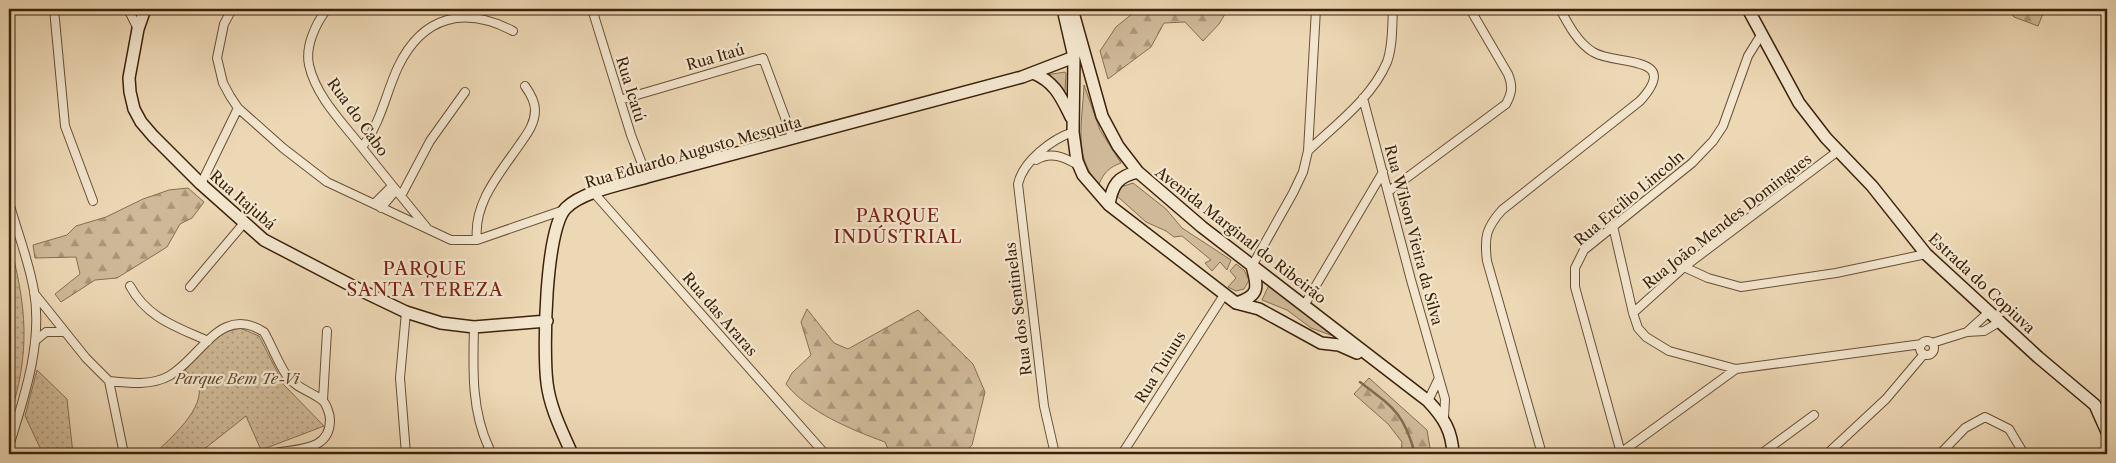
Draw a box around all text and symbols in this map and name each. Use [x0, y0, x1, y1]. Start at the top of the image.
street label: Rua Itaú [684, 40, 746, 74]
street label: Rua Icatú [612, 54, 650, 124]
street label: Rua do Cabo [323, 74, 393, 160]
street label: Rua Eduardo Augusto Mesquita [583, 112, 804, 192]
street label: Rua Wilson Vieira da Silva [1381, 143, 1447, 327]
street label: Rua Ercílio Lincoln [1570, 146, 1688, 250]
street label: Rua João Mendes Domingues [1639, 149, 1815, 293]
street label: Avenida Marginal do Ribeirão [1151, 162, 1330, 308]
street label: Rua Itajubá [206, 166, 280, 234]
district label: PARQUE INDÚSTRIAL [833, 205, 963, 248]
street label: Estrada do Copiuva [1925, 229, 2039, 337]
street label: Rua dos Sentinelas [1000, 241, 1036, 377]
district label: PARQUE SANTA TEREZA [347, 258, 503, 301]
street label: Rua das Araras [678, 268, 762, 360]
street label: Rua Tuiuus [1130, 328, 1190, 406]
park label: Parque Bem Te-Vi [174, 369, 301, 388]

